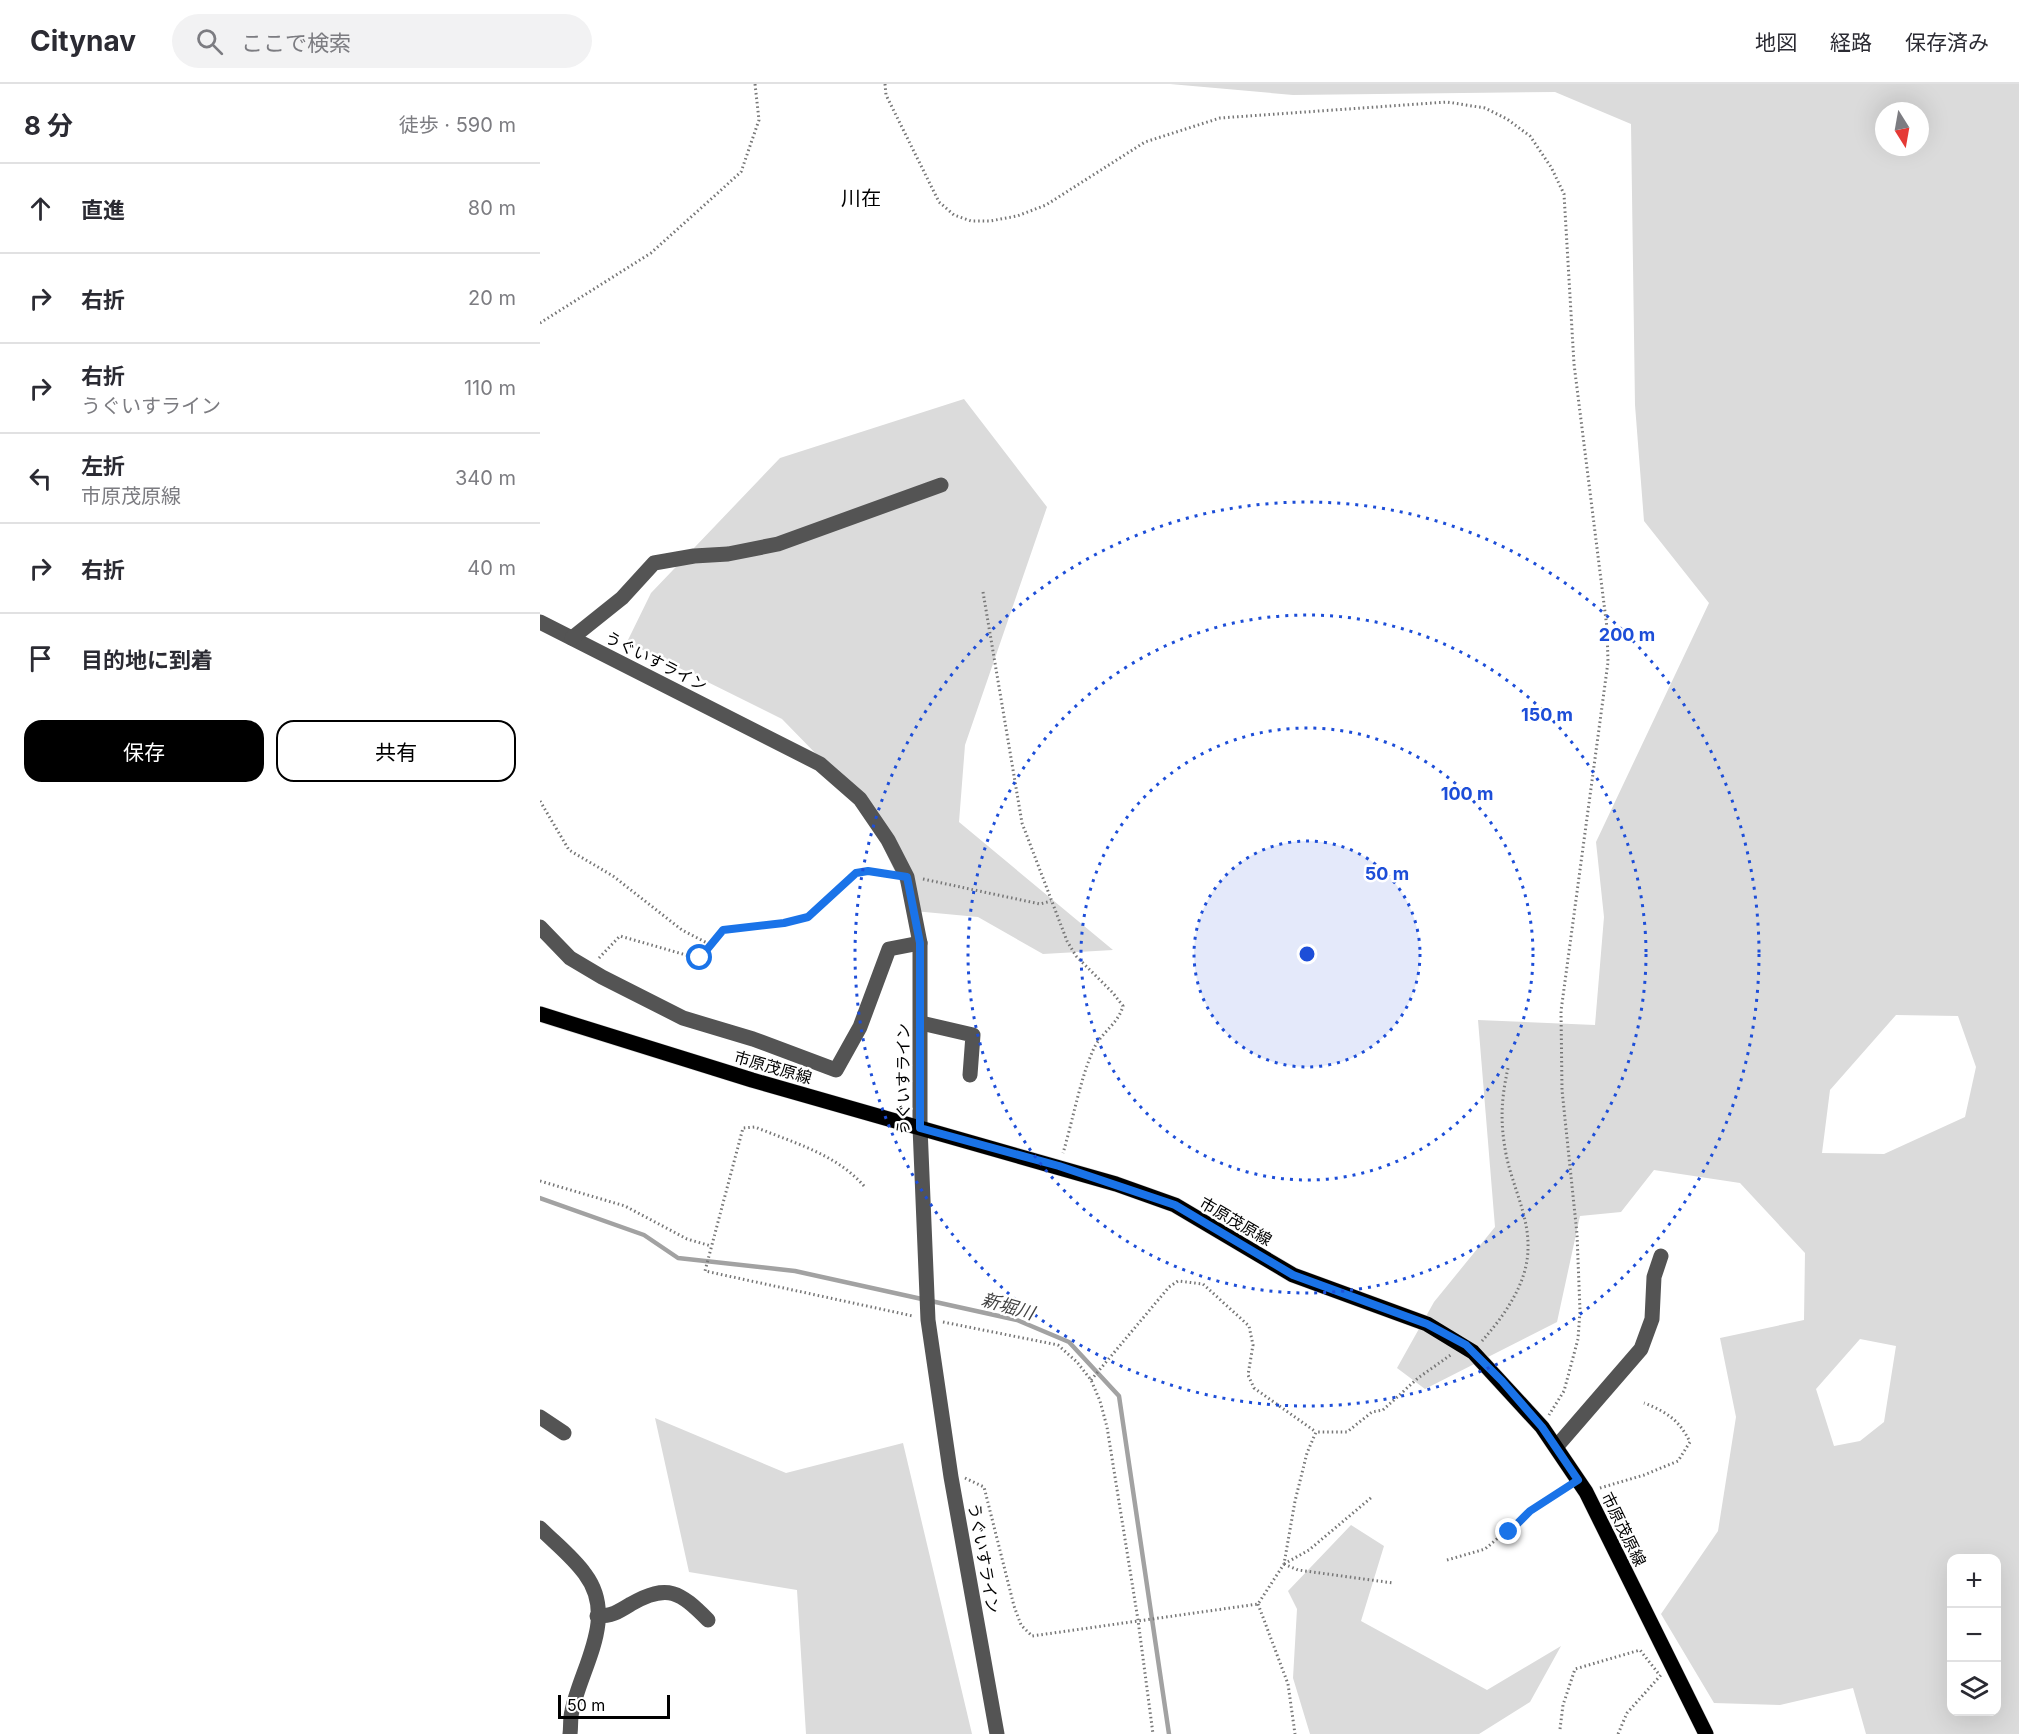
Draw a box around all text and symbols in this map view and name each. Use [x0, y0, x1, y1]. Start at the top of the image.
search box [172, 14, 592, 68]
text: Citynav [30, 24, 136, 58]
icon: search [193, 25, 226, 58]
text: ここで検索 [241, 30, 351, 56]
text: 地図 [1755, 30, 1797, 55]
text: 経路 [1830, 30, 1872, 55]
text: 保存済み [1905, 30, 1989, 55]
north arrow [1875, 102, 1929, 156]
text: 8 分 [24, 110, 73, 141]
text: 徒歩 · 590 m [399, 113, 516, 137]
district label: 川在 [841, 186, 881, 210]
icon: ahead [24, 192, 57, 225]
text: 80 m [468, 196, 516, 220]
text: 直進 [81, 197, 125, 223]
icon: right [24, 282, 57, 315]
text: 20 m [468, 286, 516, 310]
text: 右折 [81, 287, 125, 313]
text: 右折 [81, 363, 125, 389]
icon: right [24, 372, 57, 405]
text: 110 m [464, 376, 516, 400]
text: うぐいすライン [81, 394, 221, 418]
text: 左折 [81, 453, 125, 479]
icon: left [24, 462, 57, 495]
text: 340 m [455, 466, 516, 490]
text: 市原茂原線 [81, 484, 181, 508]
icon: right [24, 552, 57, 585]
text: 40 m [467, 556, 516, 580]
text: 右折 [81, 557, 125, 583]
text: 200 m [1599, 624, 1655, 645]
street label: うぐいすライン [602, 627, 710, 695]
icon: arrive [24, 642, 57, 675]
text: 目的地に到着 [81, 647, 213, 673]
text: 150 m [1521, 704, 1573, 725]
button: 保存 [24, 720, 264, 782]
button: 共有 [276, 720, 516, 782]
text: 100 m [1441, 783, 1493, 804]
text: 50 m [1365, 863, 1409, 884]
route start [686, 944, 712, 970]
centre of rings [1297, 944, 1317, 964]
street label: うぐいすライン [893, 1023, 913, 1135]
street label: 市原茂原線 [732, 1046, 814, 1088]
street label: 市原茂原線 [1196, 1192, 1276, 1250]
water label: 新堀川 [979, 1288, 1039, 1324]
street label: 市原茂原線 [1597, 1489, 1651, 1569]
street label: うぐいすライン [964, 1501, 1004, 1615]
route end [1495, 1518, 1521, 1544]
map controls [1947, 1554, 2001, 1716]
button: + [1947, 1554, 2001, 1608]
button: − [1947, 1608, 2001, 1662]
button: layers [1947, 1662, 2001, 1716]
scale bar [558, 1692, 670, 1720]
text: 50 m [567, 1695, 605, 1715]

